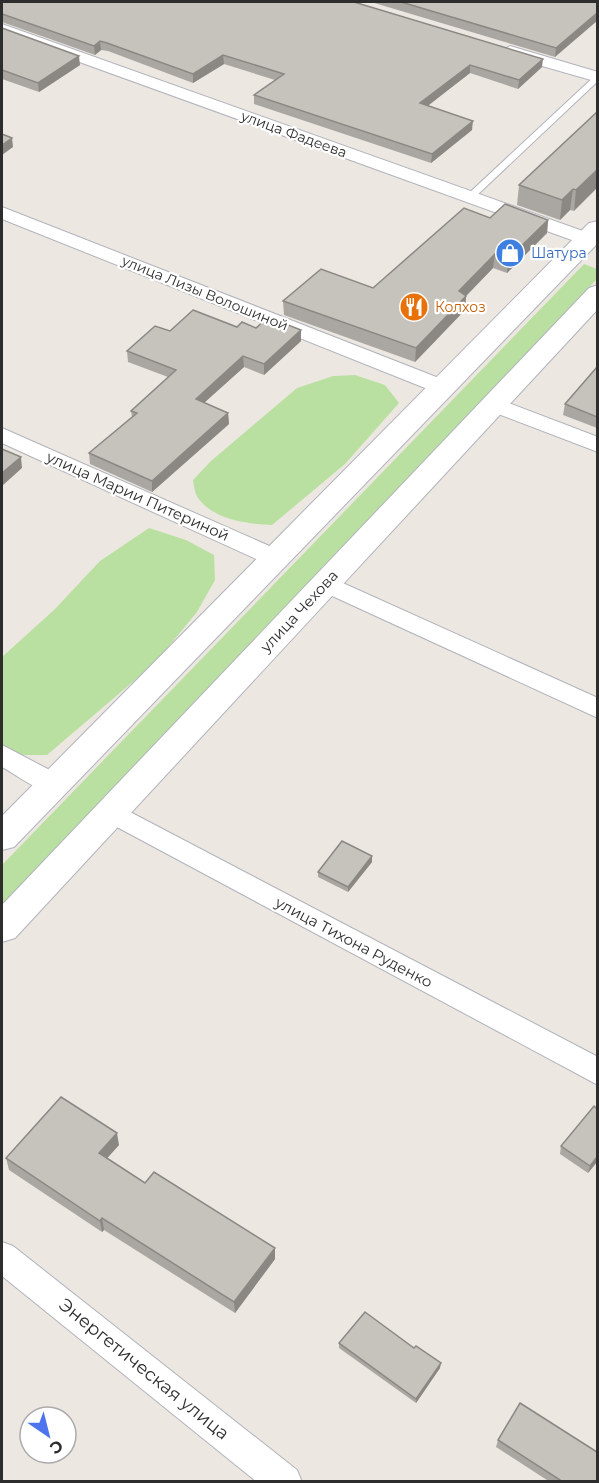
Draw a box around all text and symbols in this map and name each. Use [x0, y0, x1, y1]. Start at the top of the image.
street label: улица Фадеева [238, 106, 349, 162]
shop icon: Шатура [494, 237, 526, 269]
place label: Шатура [531, 244, 587, 262]
street label: улица Лизы Волошиной [118, 251, 291, 335]
restaurant icon: Колхоз [398, 291, 430, 323]
place label: Колхоз [435, 298, 486, 316]
street label: улица Марии Питериной [43, 447, 232, 545]
street label: улица Чехова [255, 566, 342, 657]
street label: улица Тихона Руденко [271, 892, 436, 992]
street label: Энергетическая улица [54, 1294, 234, 1444]
north arrow [18, 1405, 78, 1465]
text: С [46, 1436, 67, 1458]

